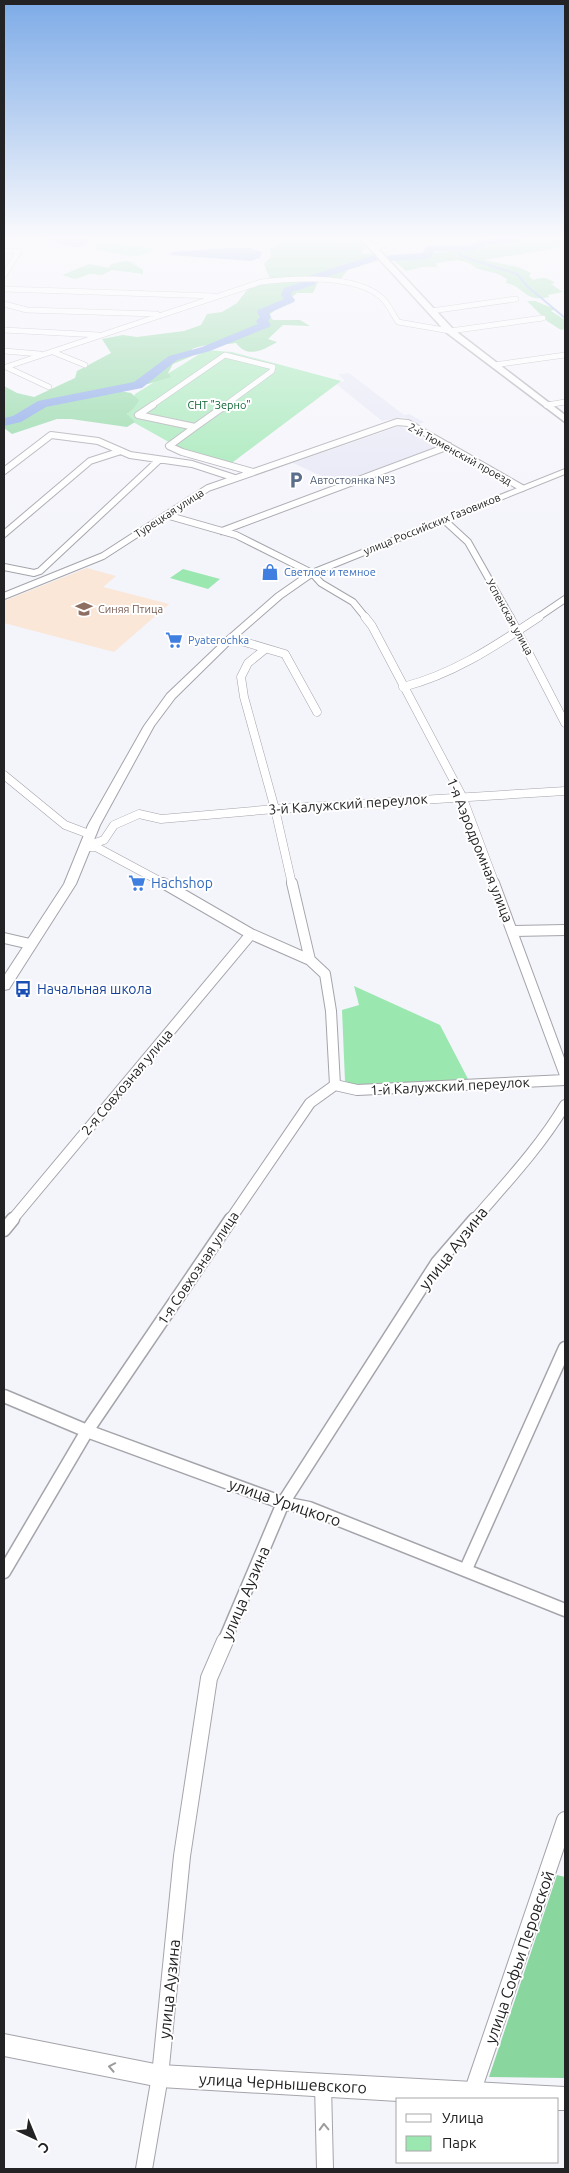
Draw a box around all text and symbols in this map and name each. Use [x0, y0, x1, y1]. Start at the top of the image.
park label: СНТ "Зерно" [187, 399, 251, 411]
street label: 2-й Тюменский проезд [406, 421, 514, 488]
parking icon: Автостоянка №3 [286, 470, 306, 490]
place label: Автостоянка №3 [310, 474, 396, 486]
street label: Турецкая улица [132, 486, 206, 540]
street label: улица Российских Газовиков [362, 491, 502, 557]
shop icon: Светлое и темное [260, 562, 280, 582]
place label: Светлое и темное [284, 566, 376, 578]
street label: Успенская улица [484, 577, 536, 657]
school or university icon: Синяя Птица [74, 599, 94, 619]
place label: Синяя Птица [98, 603, 163, 615]
supermarket icon: Pyaterochka [164, 630, 184, 650]
place label: Pyaterochka [188, 634, 249, 646]
street label: 1-я Аэродромная улица [444, 775, 516, 925]
street label: 3-й Калужский переулок [268, 790, 428, 818]
supermarket icon: Hachshop [127, 873, 147, 893]
place label: Hachshop [151, 875, 213, 891]
bus stop icon: Начальная школа [13, 979, 33, 999]
place label: Начальная школа [37, 981, 152, 997]
street label: 2-я Совхозная улица [78, 1026, 176, 1138]
street label: 1-й Калужский переулок [370, 1074, 530, 1098]
street label: улица Аузина [415, 1203, 491, 1293]
street label: 1-я Совхозная улица [154, 1208, 242, 1328]
street label: улица Урицкого [226, 1474, 344, 1530]
street label: улица Аузина [217, 1543, 273, 1643]
street label: улица Софьи Перовской [481, 1868, 557, 2046]
street label: улица Аузина [155, 1938, 183, 2040]
one-way arrow [107, 2062, 116, 2072]
street label: улица Чернышевского [199, 2070, 367, 2096]
legend [396, 2098, 559, 2163]
text: Улица [442, 2109, 484, 2126]
north arrow [10, 2113, 60, 2163]
one-way arrow [319, 2123, 329, 2130]
text: Парк [442, 2134, 477, 2151]
text: С [35, 2138, 53, 2156]

